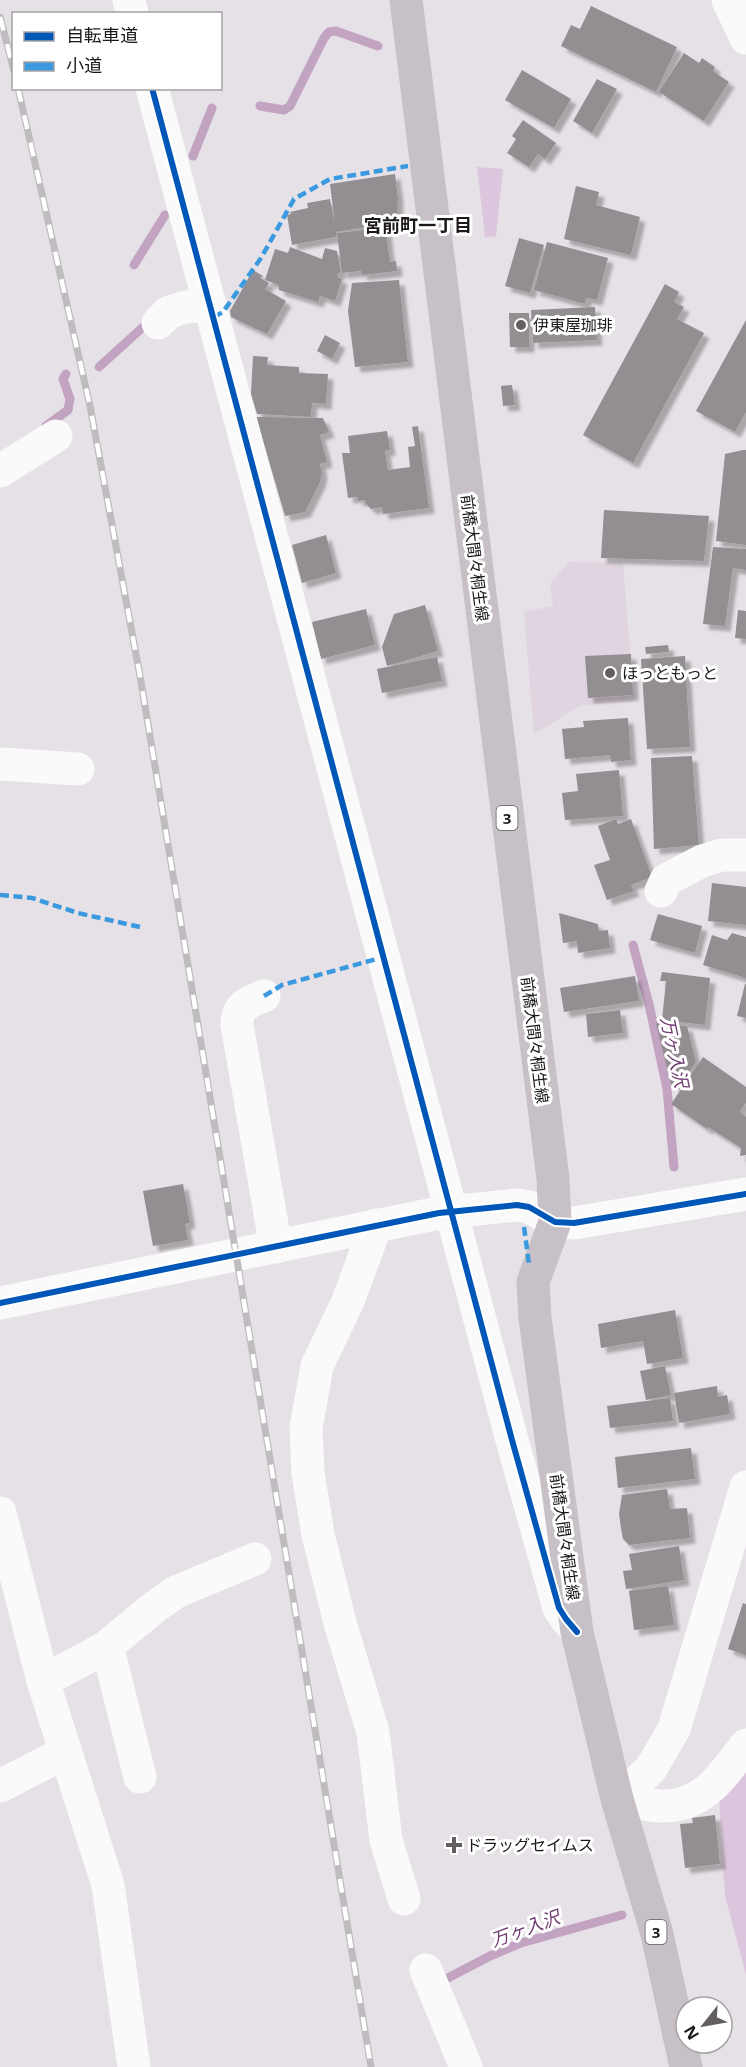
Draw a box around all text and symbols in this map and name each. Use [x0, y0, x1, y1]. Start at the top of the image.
legend [12, 12, 222, 90]
text: 自転車道 [66, 23, 138, 47]
text: 小道 [66, 53, 102, 77]
district label: 宮前町一丁目 [364, 213, 472, 237]
place label: 伊東屋珈琲 [533, 314, 613, 336]
marker: 伊東屋珈琲 [514, 318, 528, 332]
street label: 前橋大間々桐生線 [456, 493, 494, 623]
place label: ほっともっと [622, 662, 718, 684]
marker: ほっともっと [603, 666, 617, 680]
road number: 3 [496, 806, 518, 830]
street label: 前橋大間々桐生線 [516, 975, 554, 1105]
water label: 万ヶ入沢 [656, 1014, 695, 1092]
street label: 前橋大間々桐生線 [545, 1472, 585, 1602]
place label: ドラッグセイムス [466, 1834, 594, 1856]
marker: ドラッグセイムス [447, 1838, 461, 1852]
water label: 万ヶ入沢 [487, 1904, 565, 1952]
road number: 3 [646, 1920, 666, 1944]
north arrow [674, 1995, 734, 2055]
text: N [678, 2021, 704, 2044]

